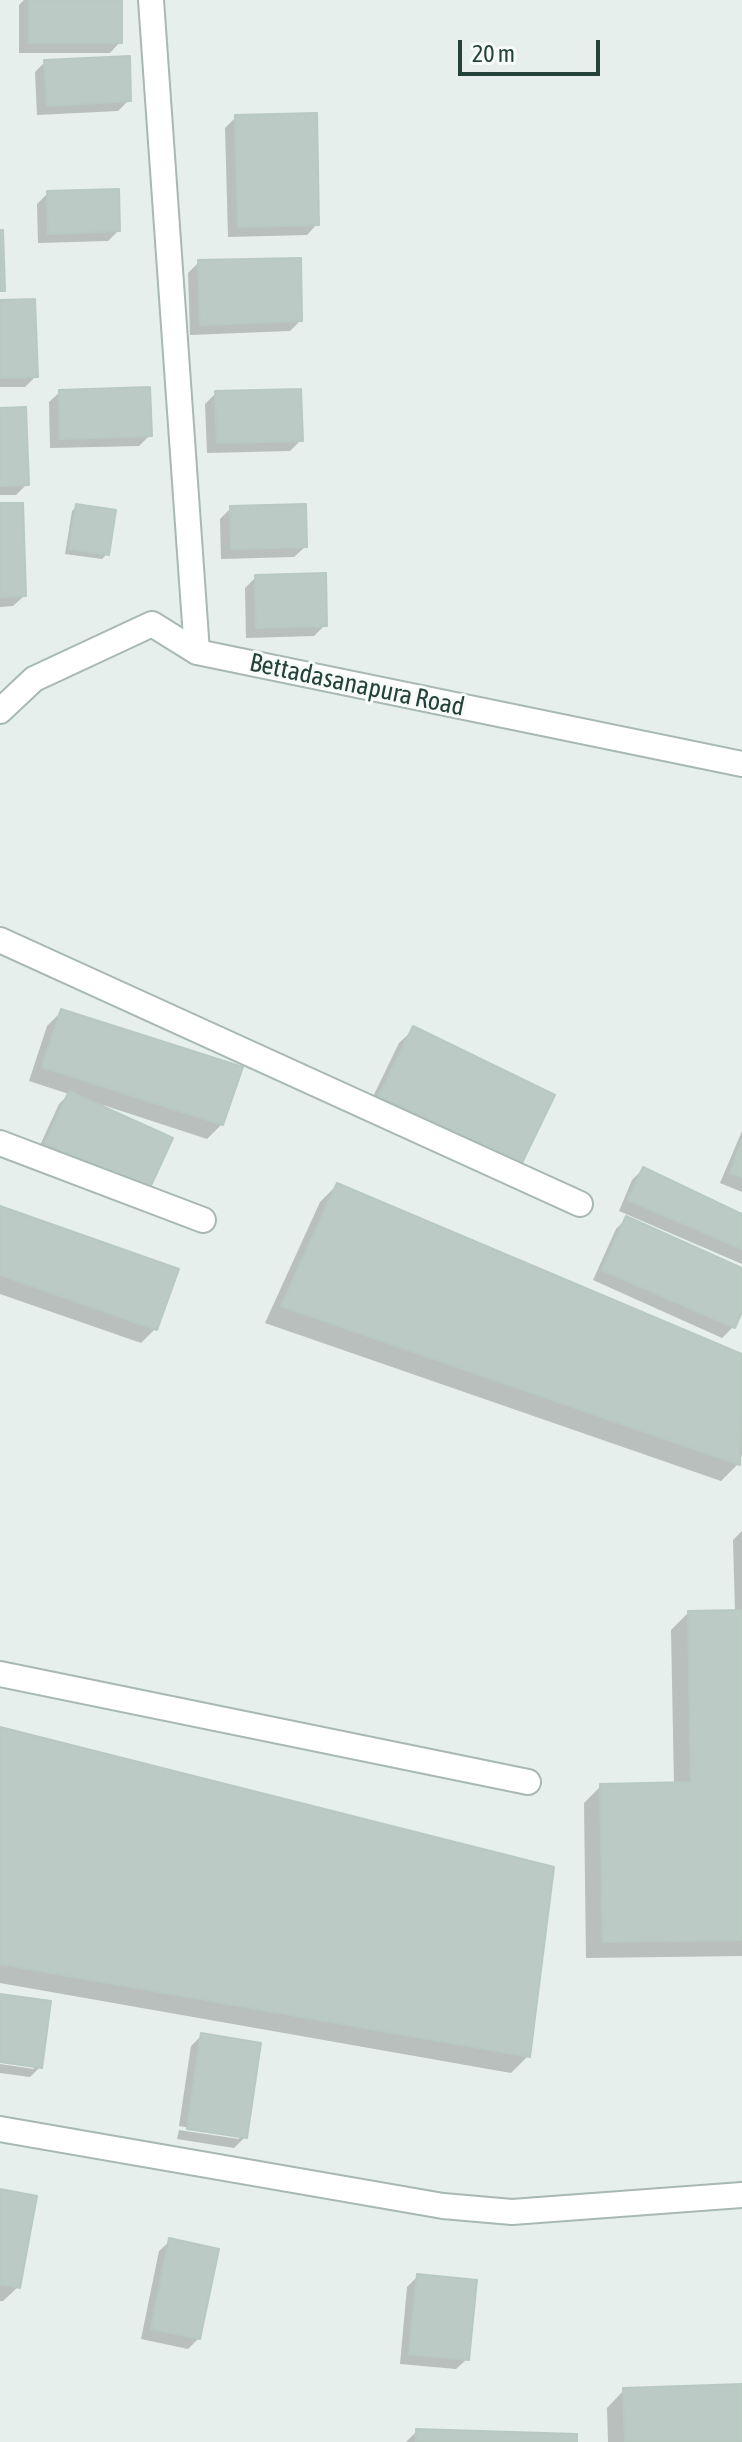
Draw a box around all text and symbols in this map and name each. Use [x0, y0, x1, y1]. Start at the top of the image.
scale bar [462, 24, 604, 74]
text: 20 m [472, 40, 515, 67]
street label: Bettadasanapura Road [247, 647, 467, 723]

